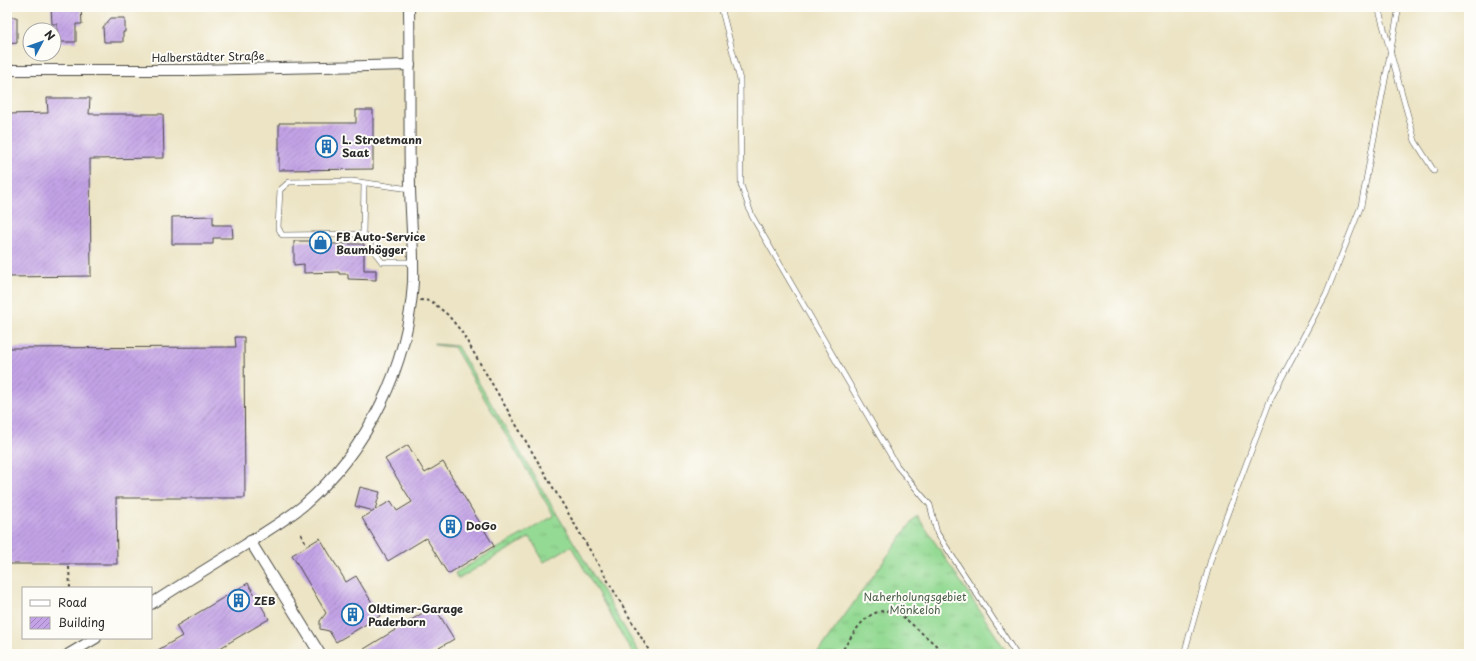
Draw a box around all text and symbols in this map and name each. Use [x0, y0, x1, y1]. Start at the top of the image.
north arrow [22, 22, 62, 62]
text: N [41, 26, 59, 44]
street label: Halberstädter Straße [151, 47, 265, 66]
place label: L. Stroetmann Saat [342, 131, 422, 161]
building icon: L. Stroetmann Saat [313, 133, 339, 159]
place label: FB Auto-Service Baumhögger [336, 228, 426, 258]
shop icon: FB Auto-Service Baumhögger [308, 230, 334, 256]
building icon: DoGo [437, 513, 463, 539]
place label: DoGo [466, 517, 497, 534]
legend [22, 587, 152, 639]
building icon: ZEB [225, 588, 251, 614]
park label: Naherholungsgebiet Mönkeloh [863, 588, 967, 618]
place label: ZEB [254, 592, 276, 609]
text: Road [58, 593, 87, 611]
place label: Oldtimer-Garage Paderborn [368, 600, 463, 630]
building icon: Oldtimer-Garage Paderborn [340, 602, 366, 628]
text: Building [58, 613, 105, 631]

